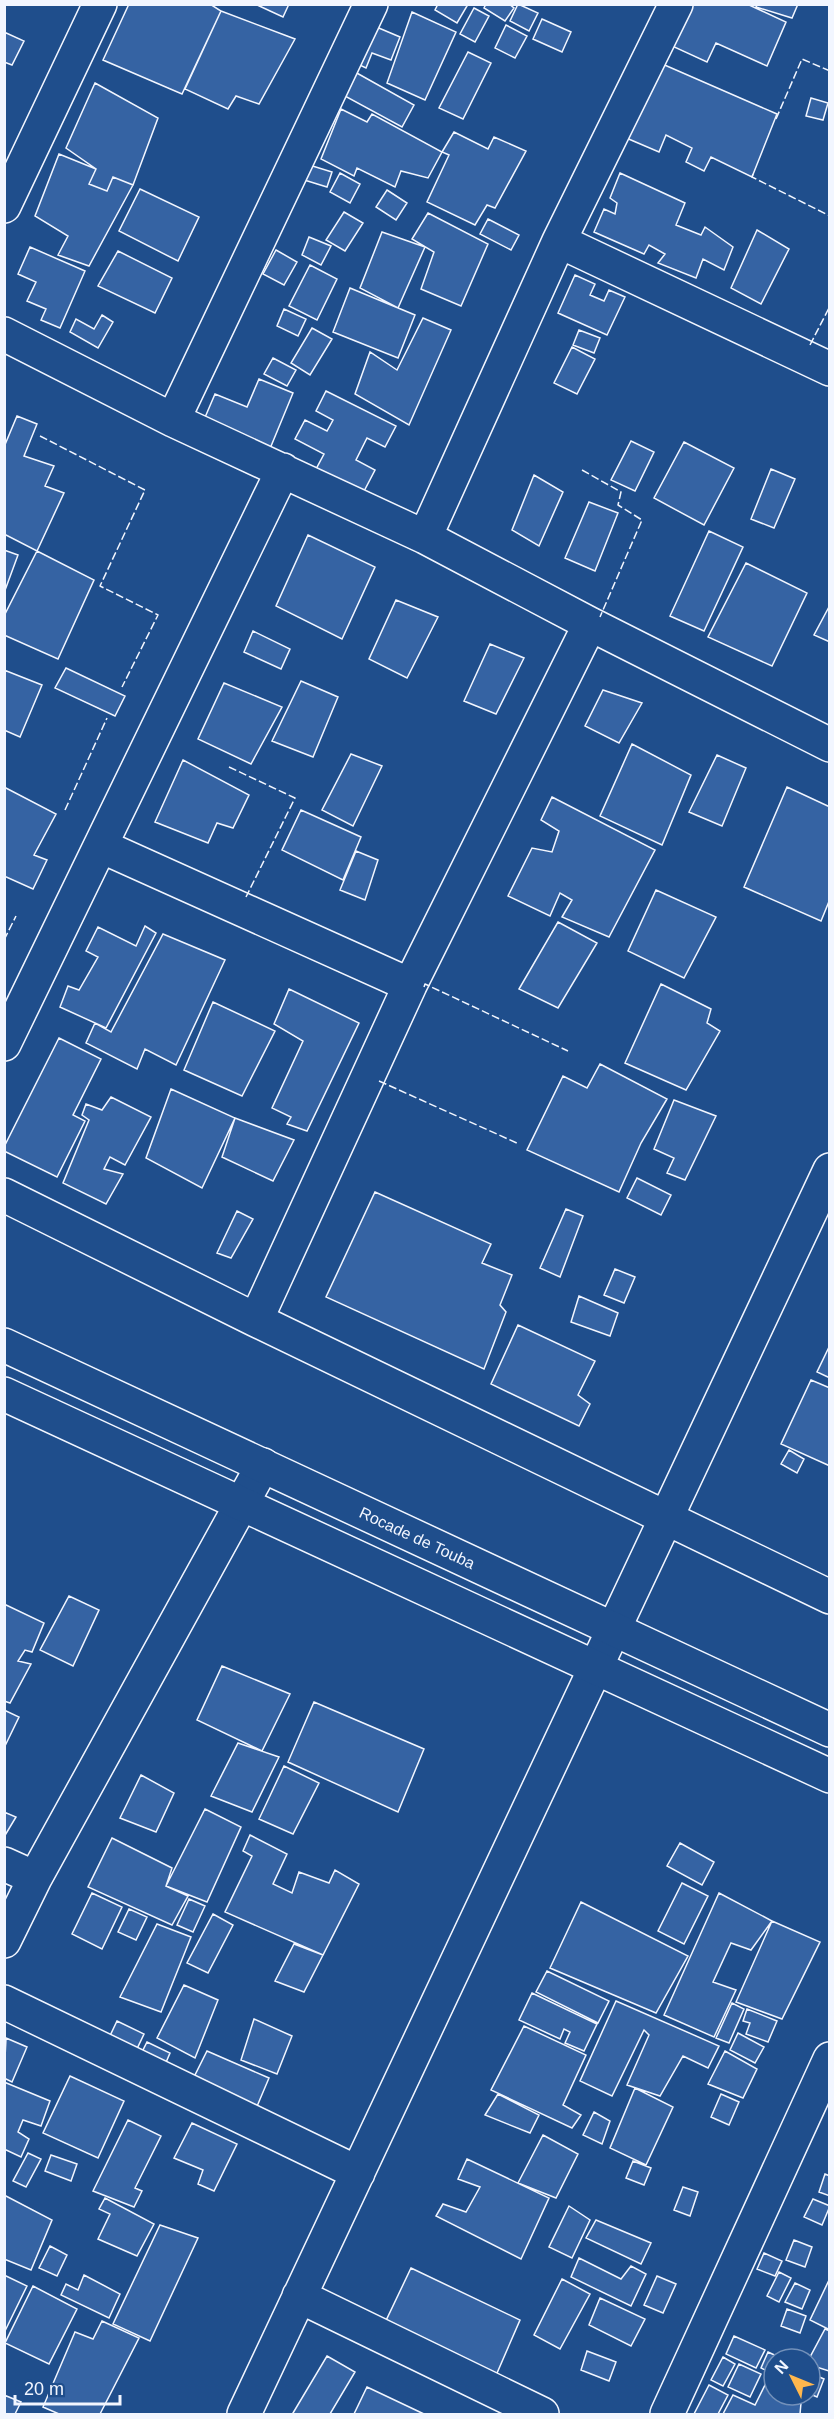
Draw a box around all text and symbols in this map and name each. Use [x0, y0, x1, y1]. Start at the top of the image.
street label: Rocade de Touba [357, 1504, 478, 1572]
north arrow [762, 2347, 822, 2407]
text: N [771, 2357, 792, 2377]
scale bar [15, 2368, 120, 2406]
text: 20 m [24, 2379, 64, 2399]

